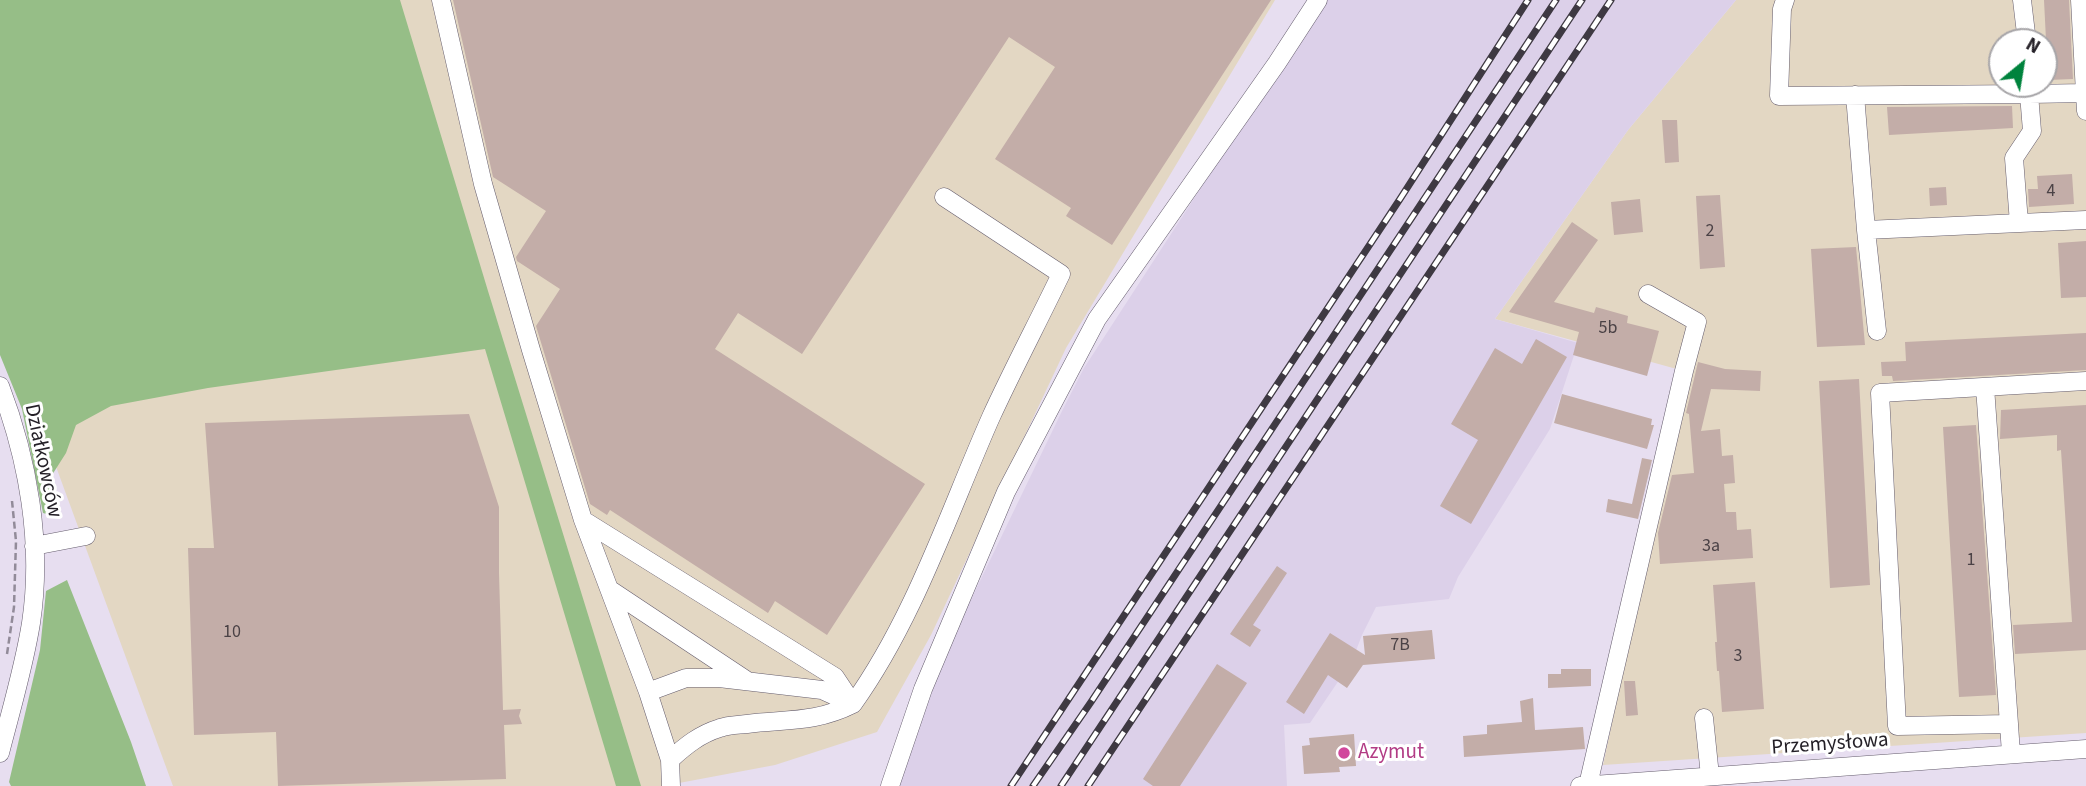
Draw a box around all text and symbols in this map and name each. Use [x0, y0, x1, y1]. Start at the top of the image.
north arrow [1988, 28, 2058, 98]
text: N [2021, 31, 2045, 61]
house number: 4 [2047, 181, 2055, 203]
house number: 2 [1706, 221, 1714, 243]
house number: 5b [1599, 318, 1617, 340]
street label: Działkowców [18, 402, 66, 520]
house number: 3a [1702, 536, 1720, 558]
house number: 1 [1967, 550, 1975, 572]
house number: 10 [223, 622, 241, 644]
house number: 7B [1390, 635, 1410, 657]
house number: 3 [1734, 646, 1742, 668]
street label: Przemysłowa [1771, 728, 1889, 762]
place label: Azymut [1358, 740, 1424, 766]
marker: Azymut [1336, 745, 1352, 761]

